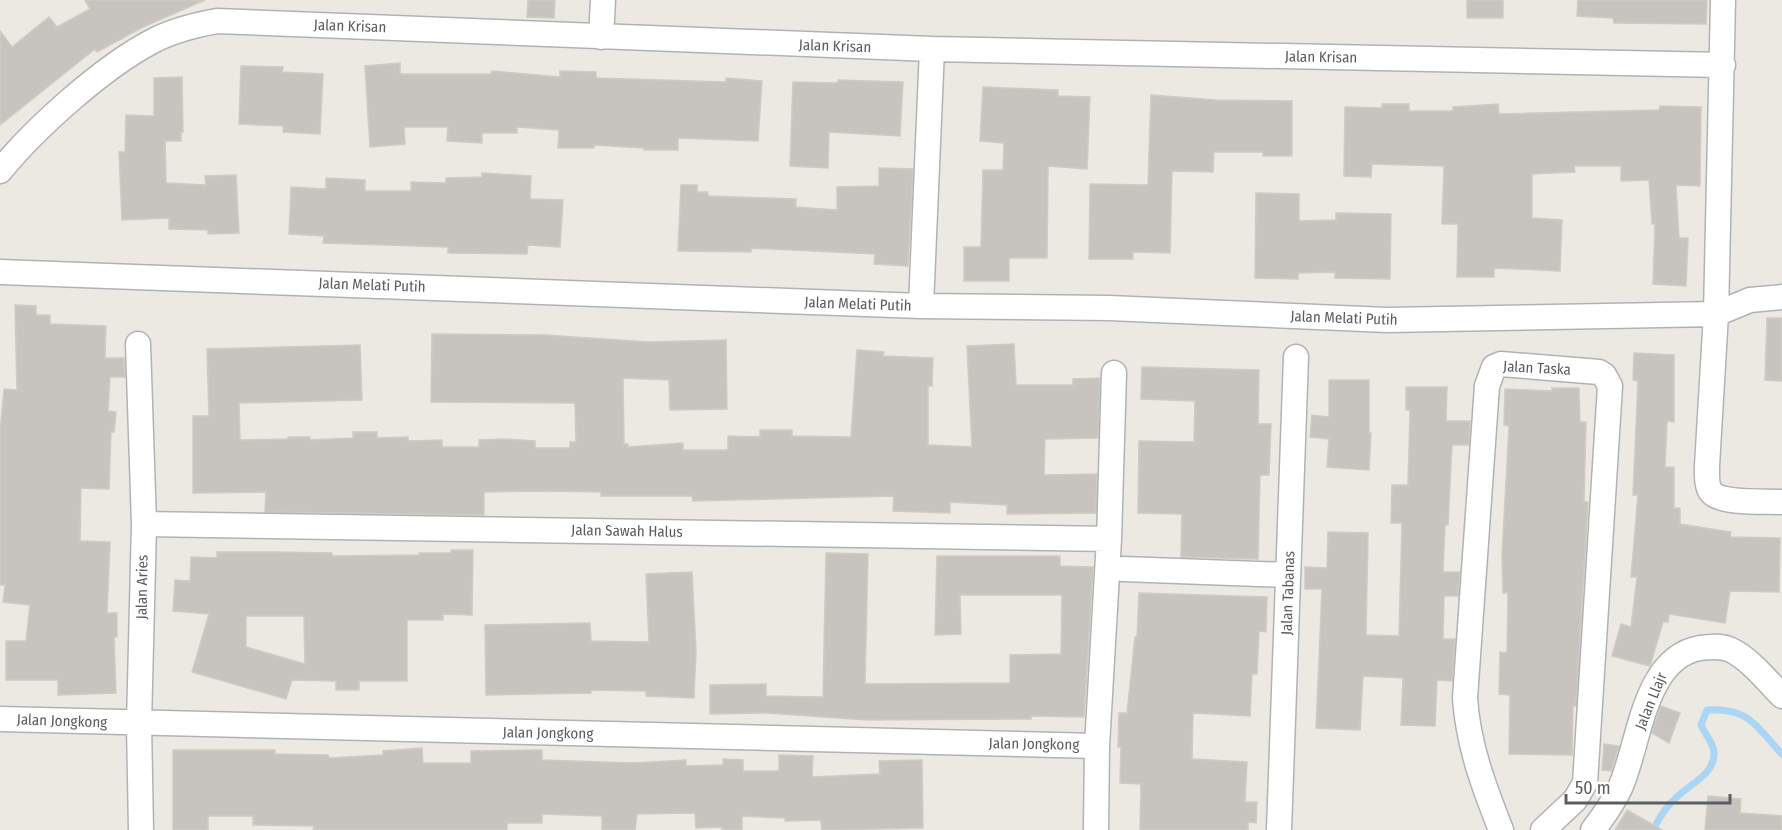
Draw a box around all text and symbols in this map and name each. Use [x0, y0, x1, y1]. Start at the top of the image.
street label: Jalan Krisan [313, 16, 387, 36]
street label: Jalan Krisan [798, 36, 872, 56]
street label: Jalan Krisan [1285, 47, 1357, 67]
street label: Jalan Melati Putih [318, 274, 426, 296]
street label: Jalan Melati Putih [804, 293, 912, 315]
street label: Jalan Melati Putih [1290, 307, 1398, 329]
street label: Jalan Taska [1503, 357, 1571, 379]
street label: Jalan Sawah Halus [571, 521, 683, 541]
street label: Jalan Tabanas [1278, 551, 1298, 635]
street label: Jalan Aries [132, 555, 152, 619]
street label: Jalan Llajr [1631, 669, 1671, 732]
street label: Jalan Jongkong [16, 710, 108, 732]
street label: Jalan Jongkong [503, 723, 593, 743]
street label: Jalan Jongkong [989, 734, 1079, 754]
scale bar [1566, 767, 1730, 805]
text: 50 m [1575, 777, 1611, 799]

